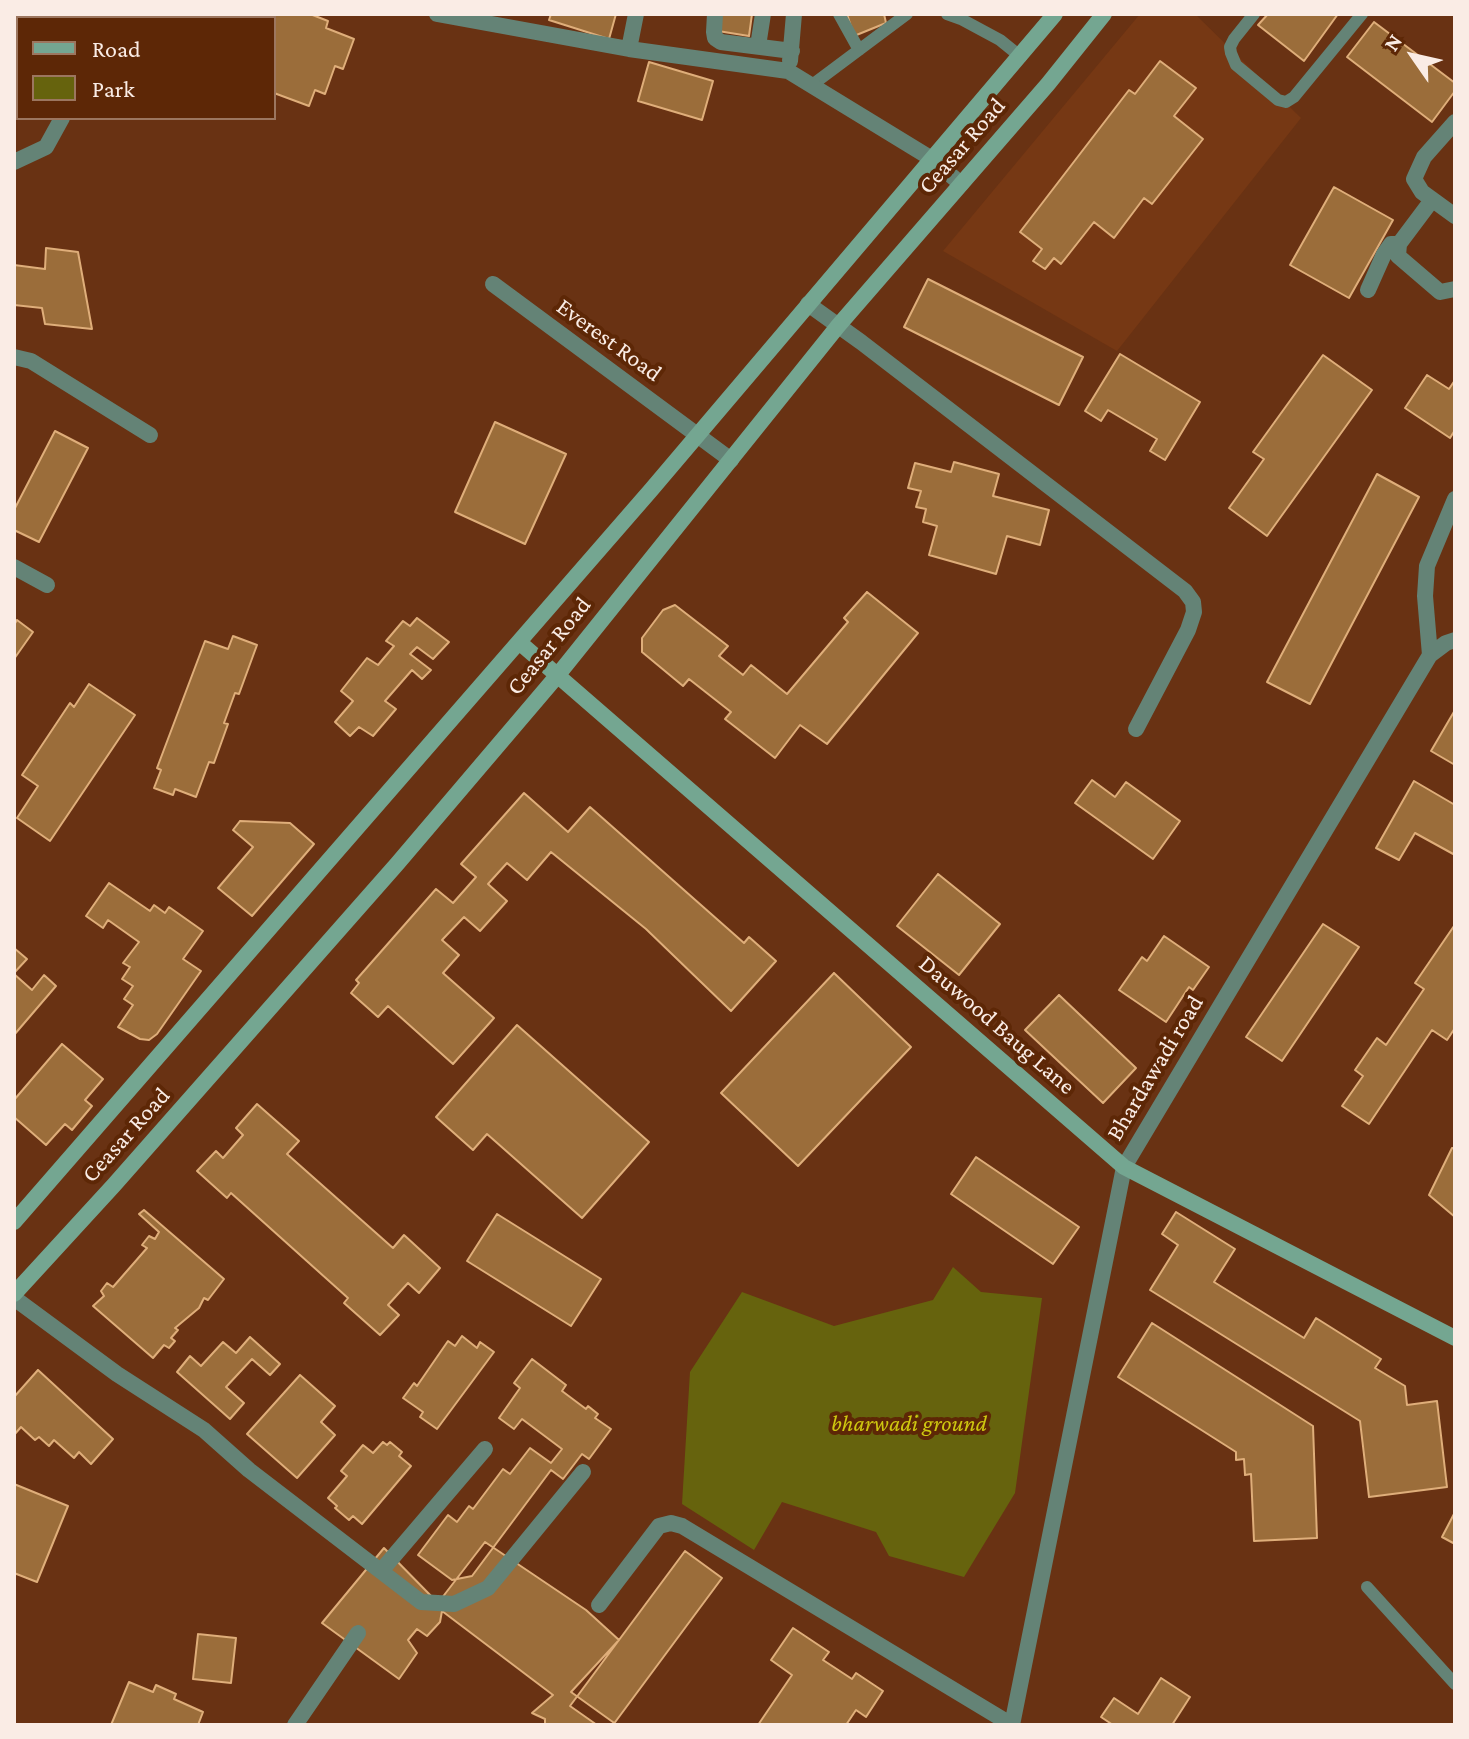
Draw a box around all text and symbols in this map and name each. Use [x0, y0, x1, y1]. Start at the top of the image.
legend [16, 16, 276, 120]
north arrow [1373, 16, 1453, 96]
text: N [1378, 29, 1407, 56]
text: Road [92, 35, 141, 62]
text: Park [92, 75, 135, 102]
street label: Ceasar Road [912, 92, 1012, 200]
street label: Everest Road [551, 292, 667, 388]
street label: Ceasar Road [501, 591, 597, 701]
street label: Dauwood Baug Lane [913, 949, 1081, 1101]
street label: Bhardawadi road [1100, 990, 1210, 1146]
street label: Ceasar Road [76, 1082, 176, 1188]
park label: bharwadi ground [831, 1410, 987, 1438]

